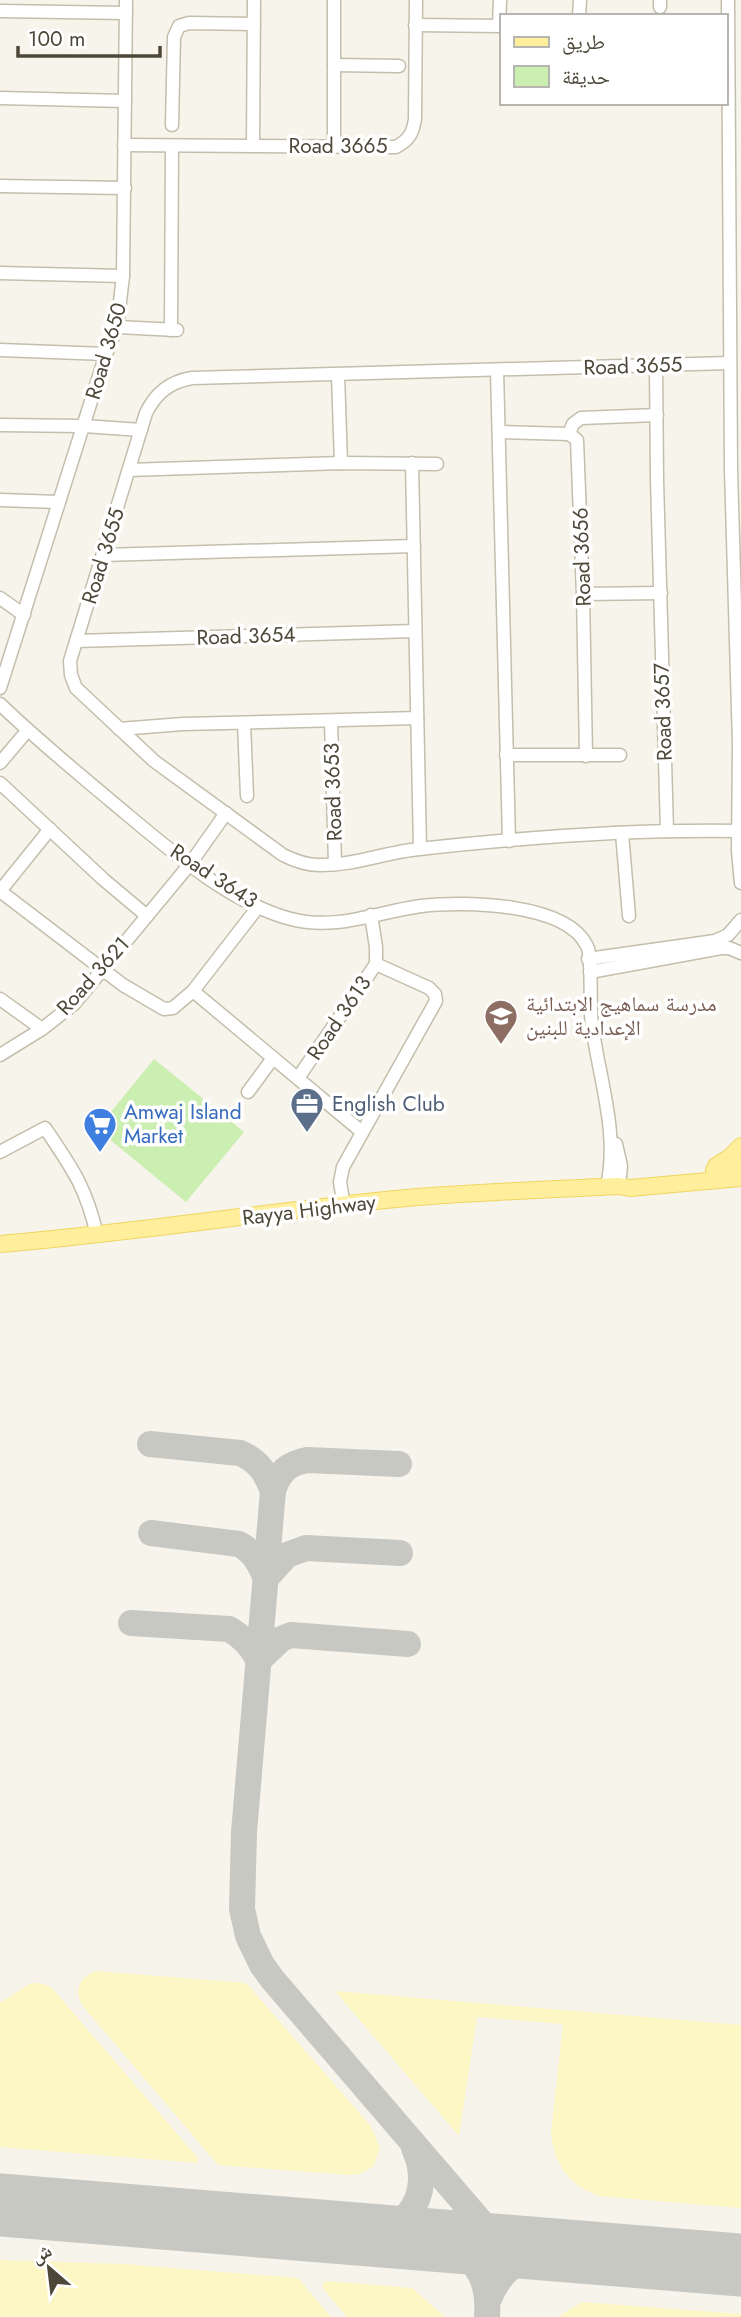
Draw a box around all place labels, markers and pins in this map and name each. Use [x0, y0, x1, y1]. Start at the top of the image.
place label: مدرسة سماهيج الابتدائية الإعدادية للبنين [526, 989, 717, 1043]
school or university icon: مدرسة سماهيج الابتدائية الإعدادية للبنين [482, 997, 520, 1046]
office icon: English Club [288, 1085, 326, 1134]
place label: English Club [332, 1089, 445, 1119]
place label: Amwaj Island Market [124, 1097, 242, 1151]
supermarket icon: Amwaj Island Market [81, 1105, 119, 1154]

